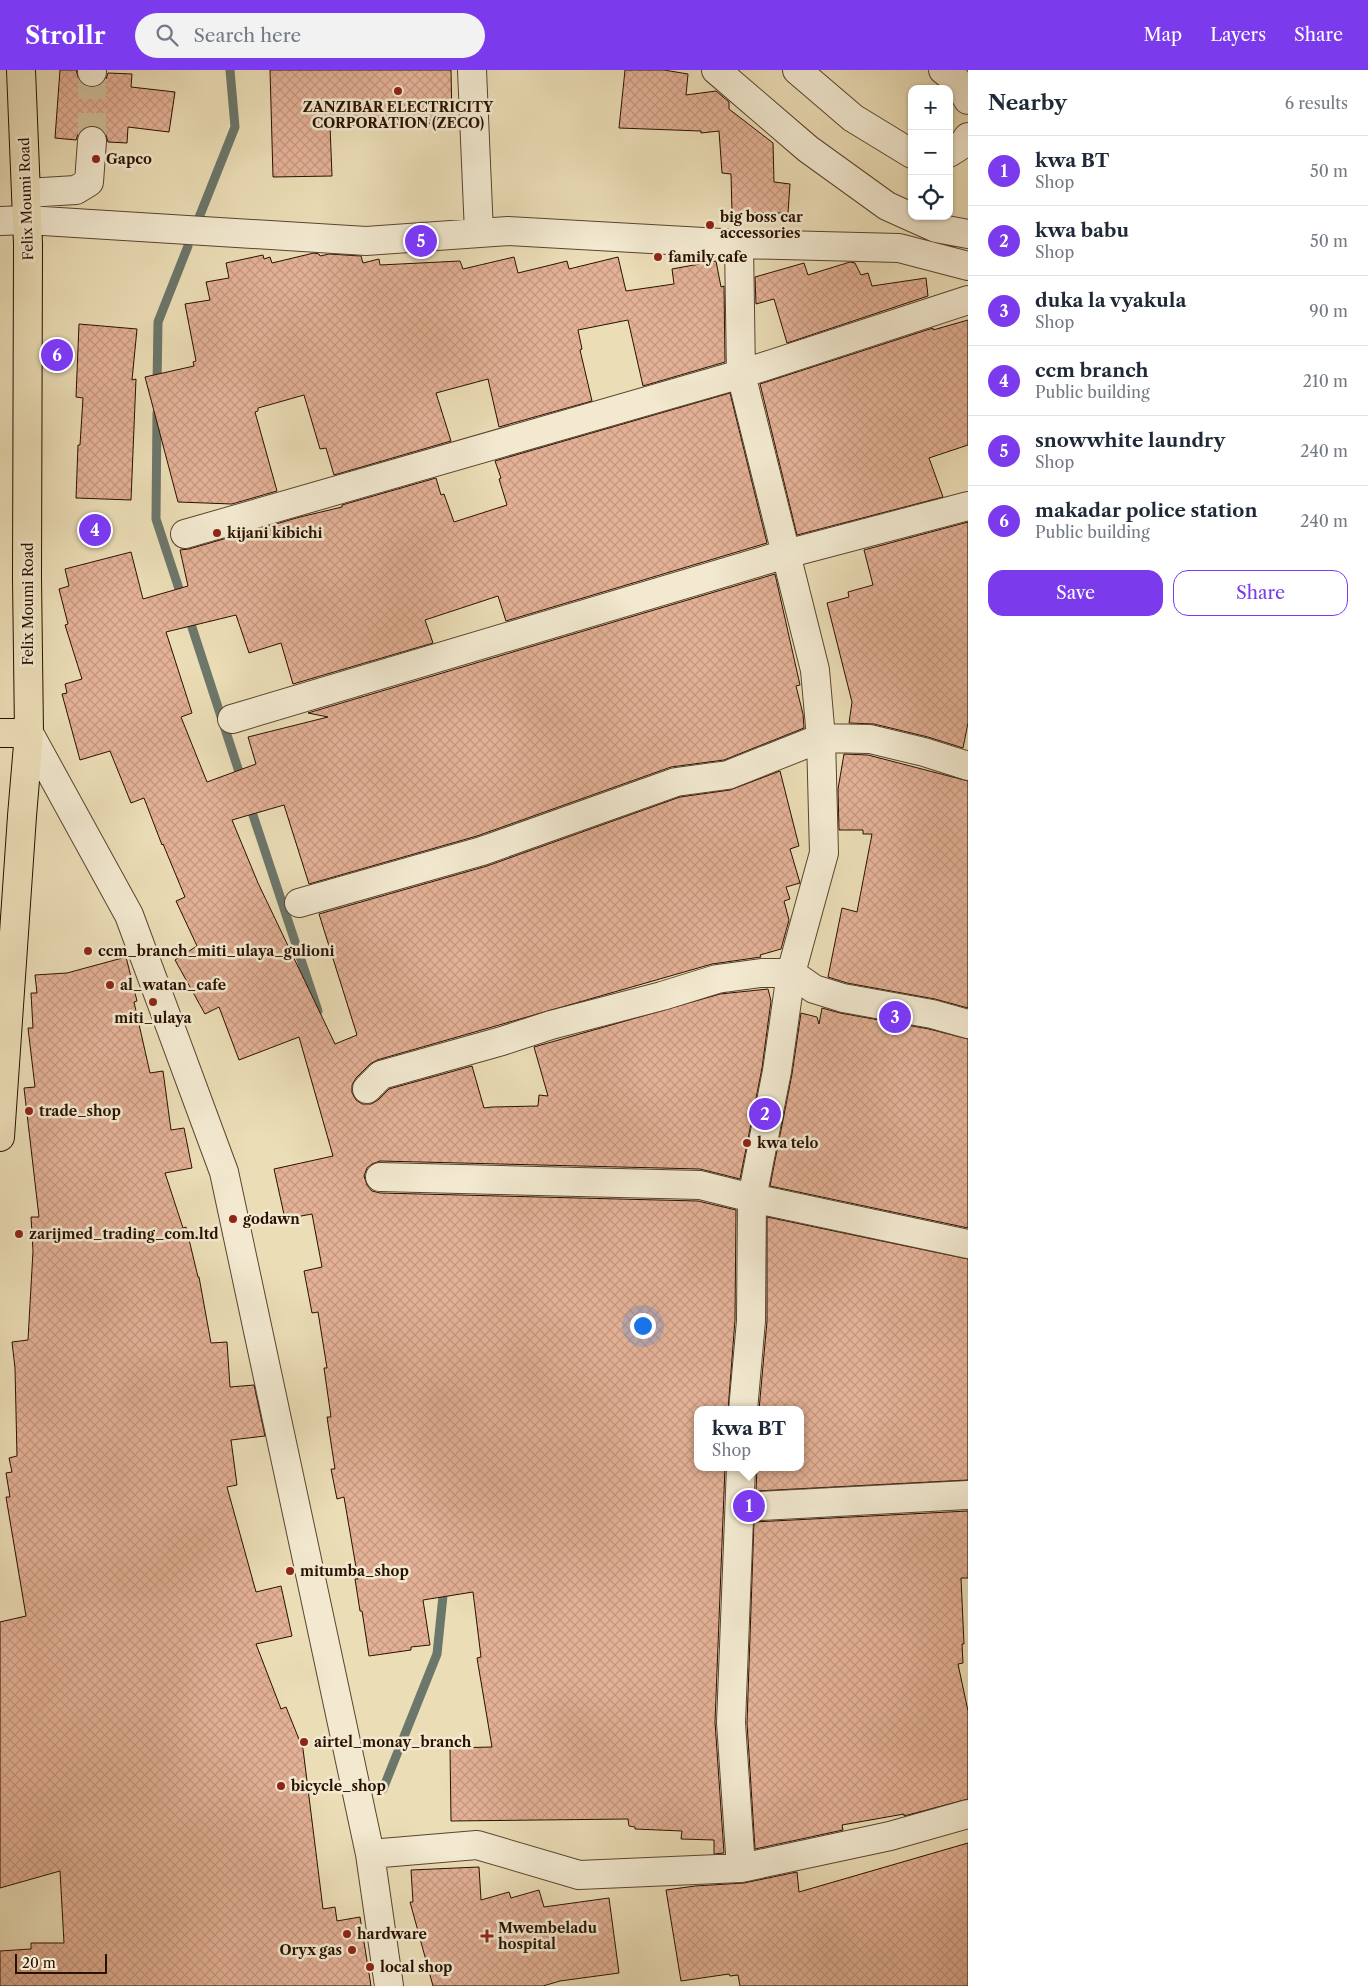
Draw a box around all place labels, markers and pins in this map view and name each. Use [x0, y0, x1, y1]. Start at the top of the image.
marker: ZANZIBAR ELECTRICITY CORPORATION (ZECO) [392, 85, 404, 97]
place label: ZANZIBAR ELECTRICITY CORPORATION (ZECO) [303, 98, 494, 132]
place label: Gapco [106, 150, 152, 168]
marker: Gapco [90, 153, 102, 165]
place label: big boss car accessories [719, 208, 803, 242]
marker: big boss car accessories [704, 219, 716, 231]
pin: 5 [405, 222, 437, 260]
place label: family cafe [668, 248, 747, 266]
marker: family cafe [652, 251, 664, 263]
pin: 6 [41, 336, 73, 374]
pin: 4 [79, 511, 111, 549]
place label: kijani kibichi [227, 524, 323, 542]
marker: kijani kibichi [211, 527, 223, 539]
place label: ccm_branch_miti_ulaya_gulioni [98, 942, 335, 960]
marker: ccm_branch_miti_ulaya_gulioni [82, 945, 94, 957]
place label: al_watan_cafe [120, 976, 226, 994]
marker: al_watan_cafe [104, 979, 116, 991]
marker: miti_ulaya [147, 996, 159, 1008]
pin: 3 [879, 998, 911, 1036]
place label: miti_ulaya [114, 1009, 193, 1027]
pin: 2 [749, 1095, 781, 1133]
place label: trade_shop [39, 1102, 121, 1120]
marker: trade_shop [23, 1105, 35, 1117]
place label: kwa telo [757, 1134, 819, 1152]
marker: kwa telo [741, 1137, 753, 1149]
place label: godawn [242, 1210, 300, 1228]
marker: godawn [227, 1213, 239, 1225]
place label: zarijmed_trading_com.ltd [29, 1225, 219, 1243]
marker: zarijmed_trading_com.ltd [13, 1228, 25, 1240]
pin: 1 [733, 1487, 765, 1525]
place label: mitumba_shop [300, 1562, 409, 1580]
marker: mitumba_shop [284, 1565, 296, 1577]
place label: airtel_monay_branch [314, 1733, 472, 1751]
marker: airtel_monay_branch [298, 1736, 310, 1748]
place label: bicycle_shop [290, 1777, 386, 1795]
marker: bicycle_shop [275, 1780, 287, 1792]
place label: Mwembeladu hospital [498, 1919, 597, 1953]
place label: hardware [357, 1925, 427, 1943]
marker: hardware [341, 1928, 353, 1940]
marker: Mwembeladu hospital [480, 1929, 494, 1943]
place label: Oryx gas [279, 1941, 342, 1959]
marker: Oryx gas [346, 1944, 358, 1956]
place label: local shop [380, 1958, 452, 1976]
marker: local shop [364, 1961, 376, 1973]

